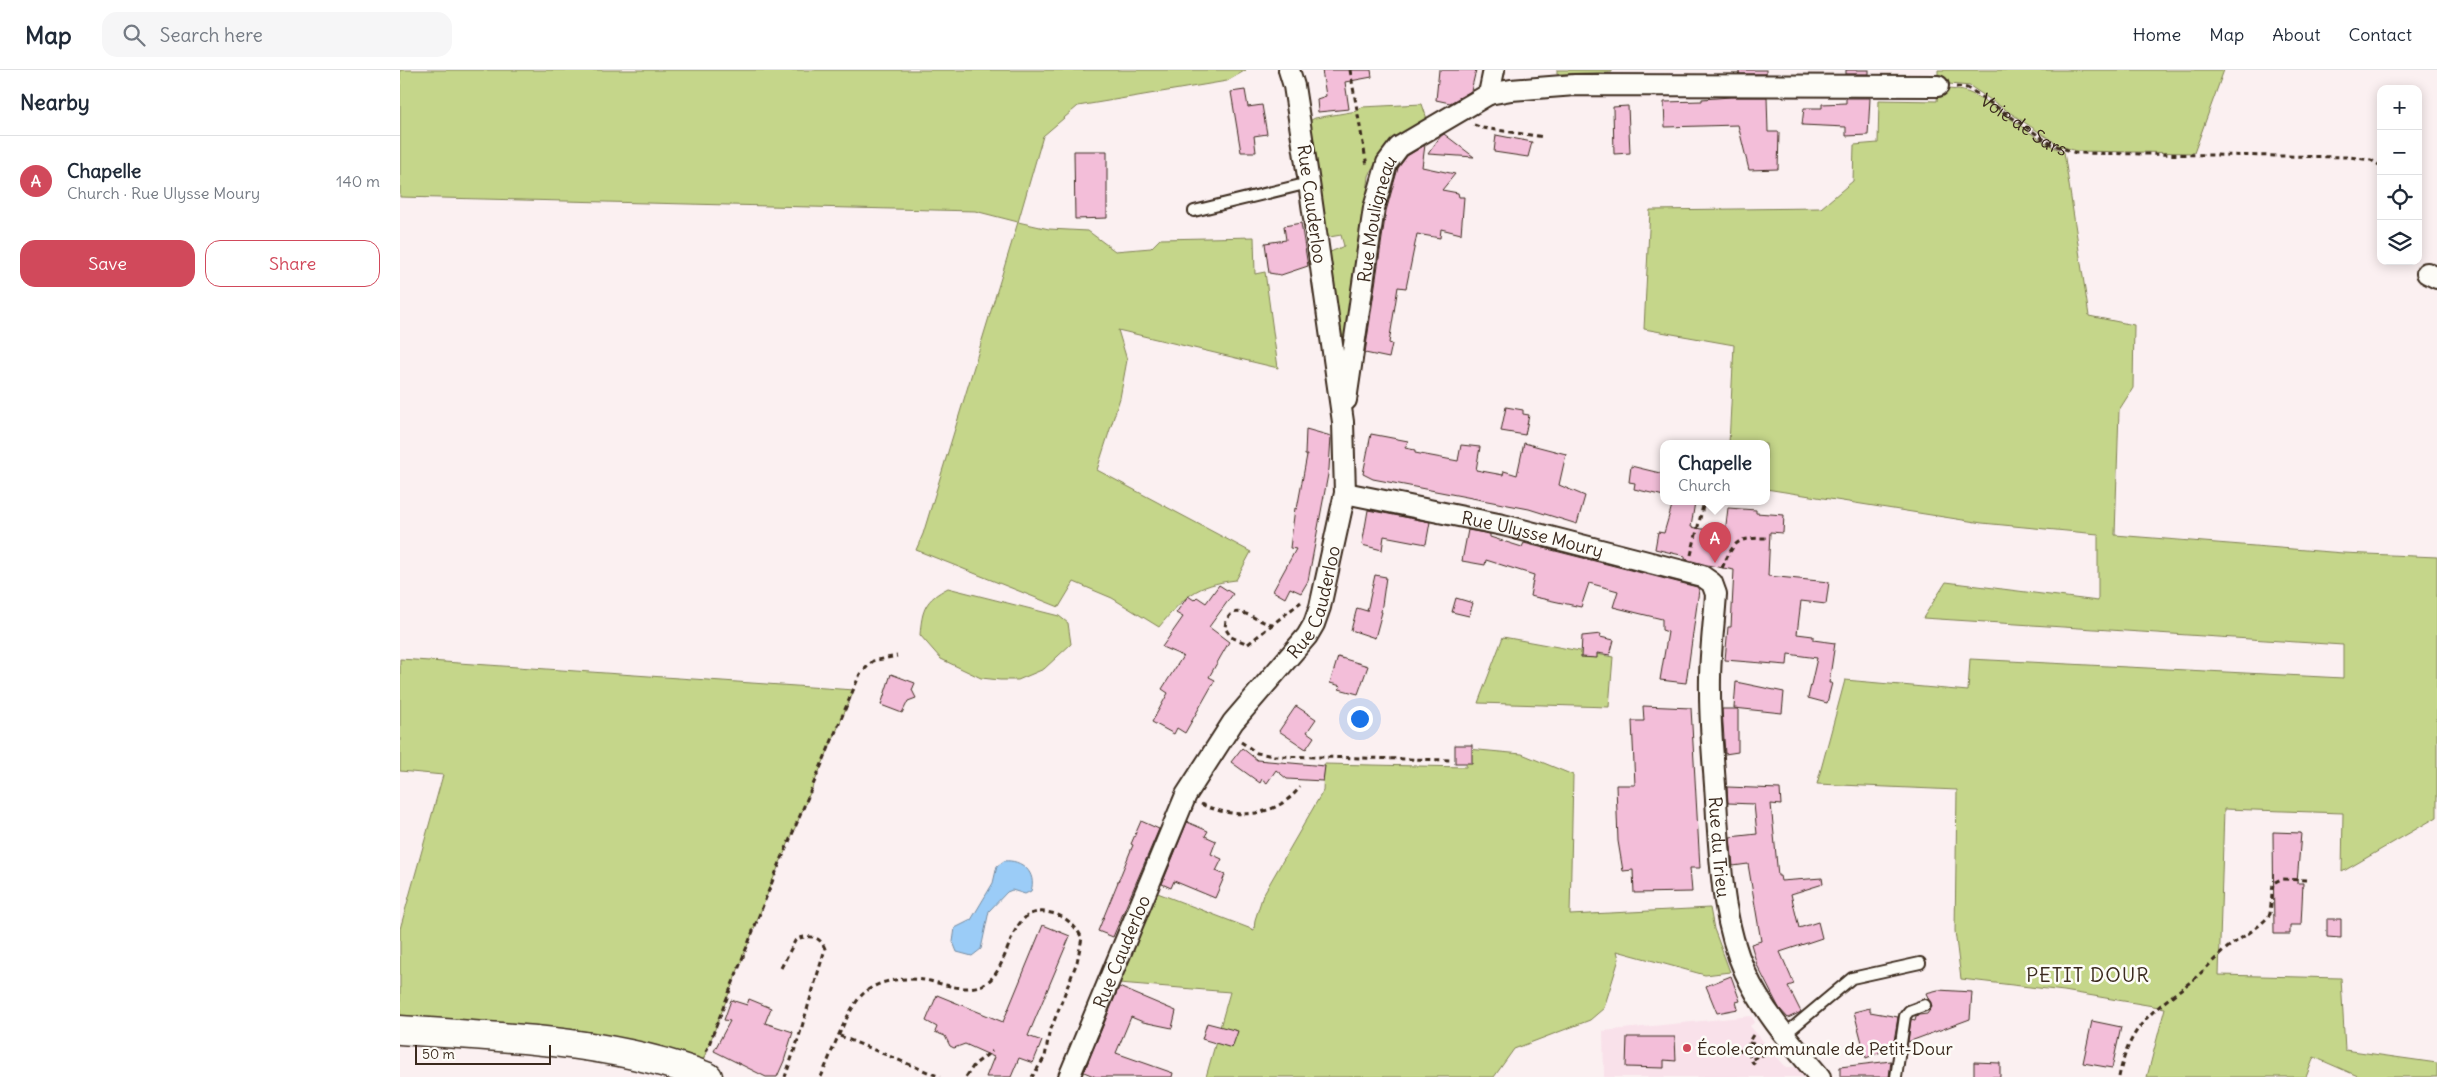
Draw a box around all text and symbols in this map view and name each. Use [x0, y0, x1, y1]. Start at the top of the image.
search box [102, 12, 452, 57]
text: Map [25, 20, 72, 50]
icon: search [120, 21, 148, 49]
text: Search here [160, 23, 263, 47]
text: Home [2133, 23, 2181, 46]
text: Map [2209, 23, 2244, 46]
text: About [2272, 23, 2320, 46]
text: Contact [2348, 23, 2412, 46]
map controls [2377, 85, 2422, 265]
button: + [2377, 85, 2422, 130]
street label: Voie de Sars [1976, 88, 2070, 160]
text: Nearby [20, 89, 90, 116]
button: − [2377, 130, 2422, 175]
street label: Rue Cauderloo [1292, 143, 1332, 265]
street label: Rue Mouligneau [1352, 150, 1401, 284]
text: Chapelle [67, 159, 141, 183]
text: A [31, 171, 41, 191]
text: 140 m [336, 171, 380, 191]
button: locate [2377, 175, 2422, 220]
text: Church · Rue Ulysse Moury [67, 183, 260, 203]
button: layers [2377, 220, 2422, 265]
button: Save [20, 240, 195, 287]
button: Share [205, 240, 380, 287]
popup [1660, 440, 1770, 505]
text: Chapelle [1678, 451, 1752, 475]
text: Church [1678, 475, 1731, 495]
street label: Rue Ulysse Moury [1460, 505, 1606, 562]
pin: A [1699, 522, 1731, 563]
street label: Rue Cauderloo [1282, 543, 1345, 663]
your location [1347, 706, 1373, 732]
street label: Rue du Trieu [1704, 796, 1736, 899]
street label: Rue Cauderloo [1088, 892, 1155, 1011]
district label: PETIT DOUR [2026, 962, 2150, 987]
place label: École communale de Petit-Dour [1697, 1037, 1953, 1060]
scale bar [415, 1042, 551, 1065]
marker: École communale de Petit-Dour [1681, 1042, 1693, 1054]
text: 50 m [422, 1045, 455, 1063]

